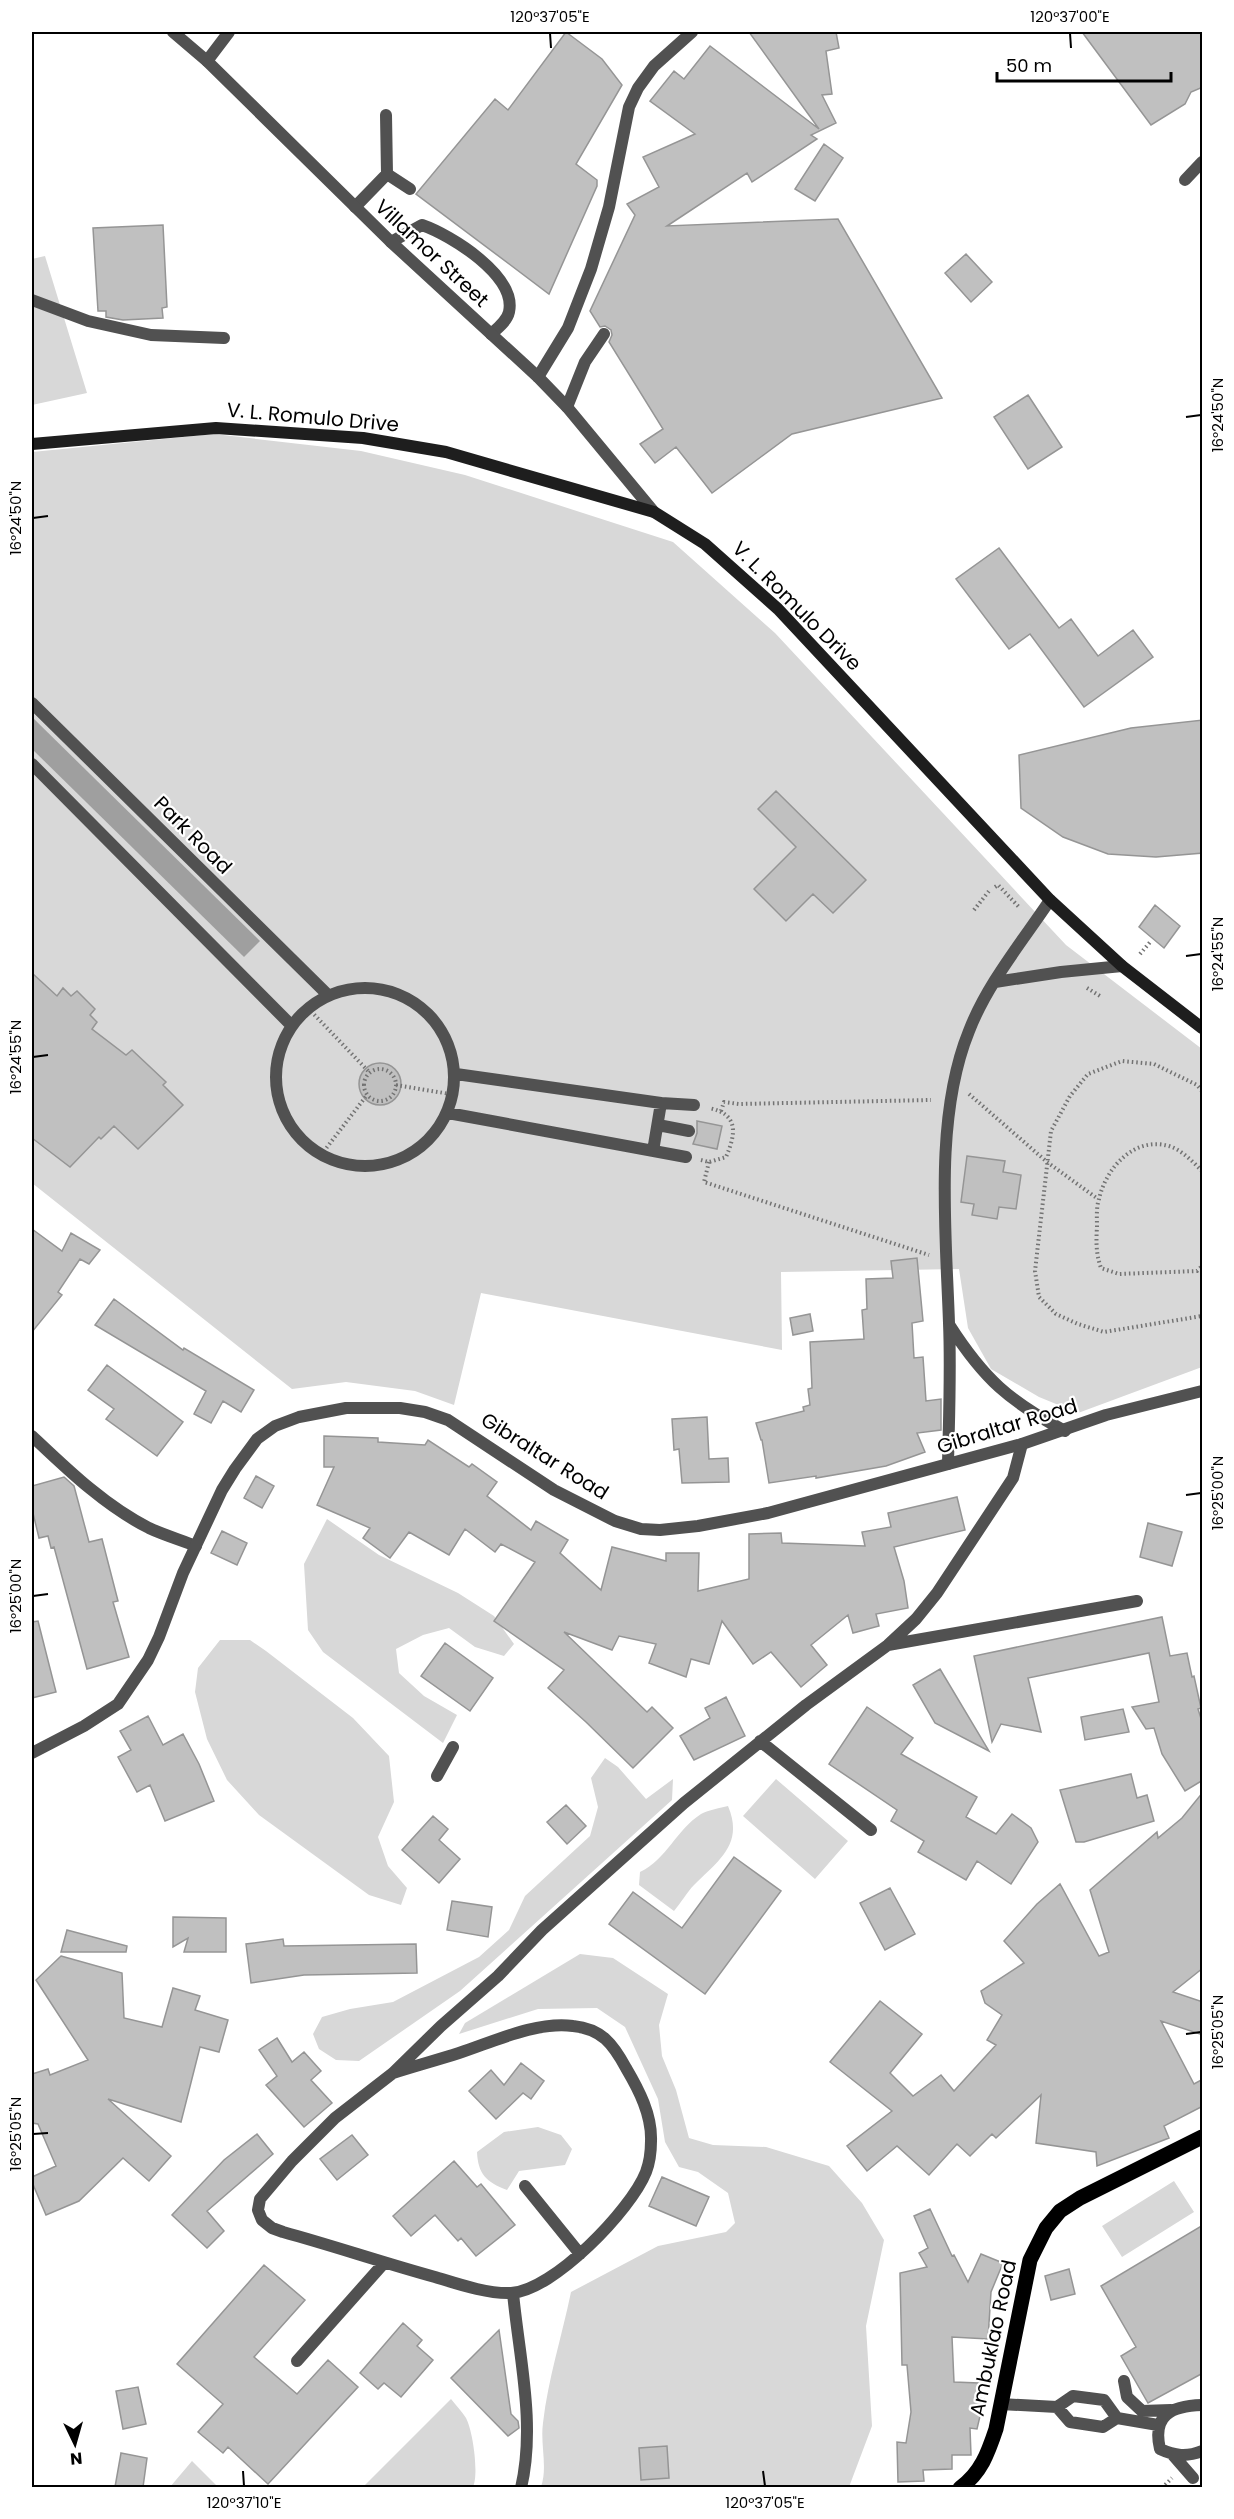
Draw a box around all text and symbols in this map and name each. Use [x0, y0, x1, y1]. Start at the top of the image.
text: 120°37'05"E [510, 6, 590, 27]
text: 120°37'00"E [1030, 6, 1110, 27]
scale bar [997, 45, 1171, 83]
text: 50 m [1006, 53, 1052, 78]
street label: Villamor Street [369, 193, 495, 313]
text: 16°24'50"N [1207, 378, 1228, 452]
street label: V. L. Romulo Drive [226, 396, 400, 438]
text: 16°24'50"N [5, 481, 26, 555]
street label: V. L. Romulo Drive [726, 535, 868, 677]
street label: Park Road [148, 790, 238, 880]
text: 16°24'55"N [1207, 917, 1228, 991]
text: 16°24'55"N [5, 1020, 26, 1094]
street label: Gibraltar Road [933, 1391, 1081, 1461]
street label: Gibraltar Road [476, 1406, 614, 1506]
text: 16°25'00"N [1207, 1456, 1228, 1530]
text: 16°25'00"N [5, 1559, 26, 1633]
text: 16°25'05"N [1207, 1995, 1228, 2069]
text: 16°25'05"N [5, 2097, 26, 2171]
street label: Ambuklao Road [963, 2257, 1023, 2419]
north arrow [45, 2414, 105, 2474]
text: N [69, 2446, 83, 2470]
text: 120°37'10"E [207, 2492, 281, 2513]
text: 120°37'05"E [725, 2492, 805, 2513]

